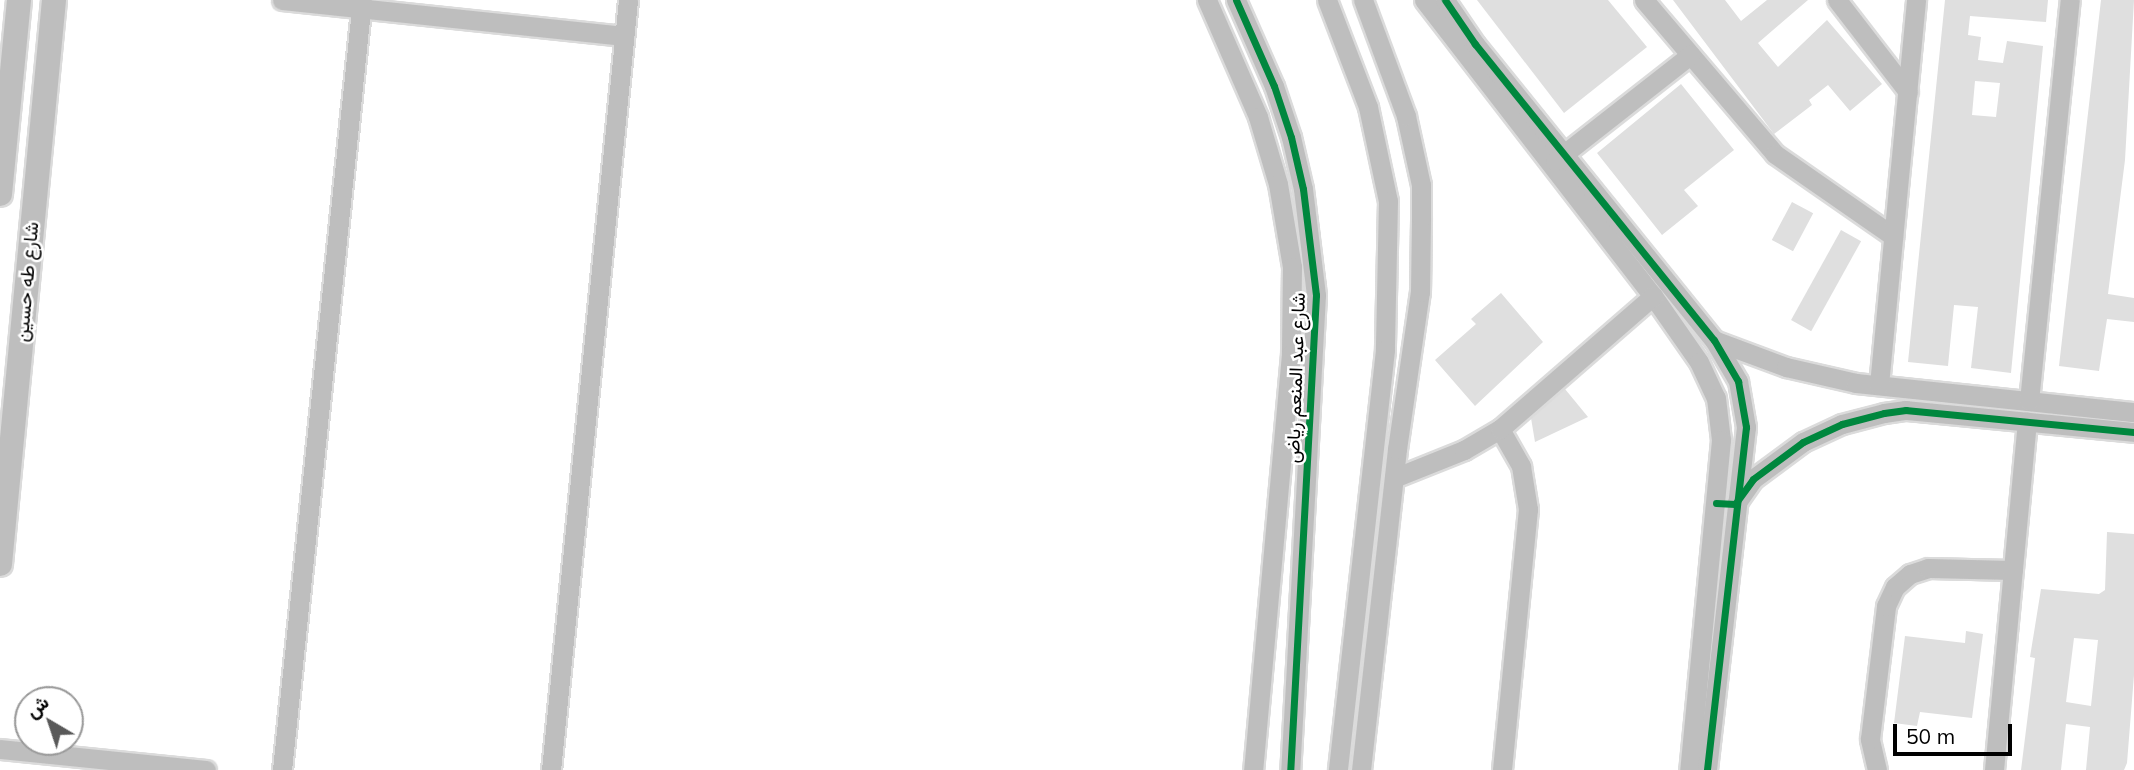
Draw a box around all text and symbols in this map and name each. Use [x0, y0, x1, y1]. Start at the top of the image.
street label: شارع طه حسين [10, 221, 44, 343]
street label: شارع عبد المنعم رياض [1282, 292, 1310, 464]
north arrow [14, 686, 84, 756]
text: ش [21, 690, 53, 723]
scale bar [1896, 710, 2015, 754]
text: 50 m [1906, 723, 1955, 749]

